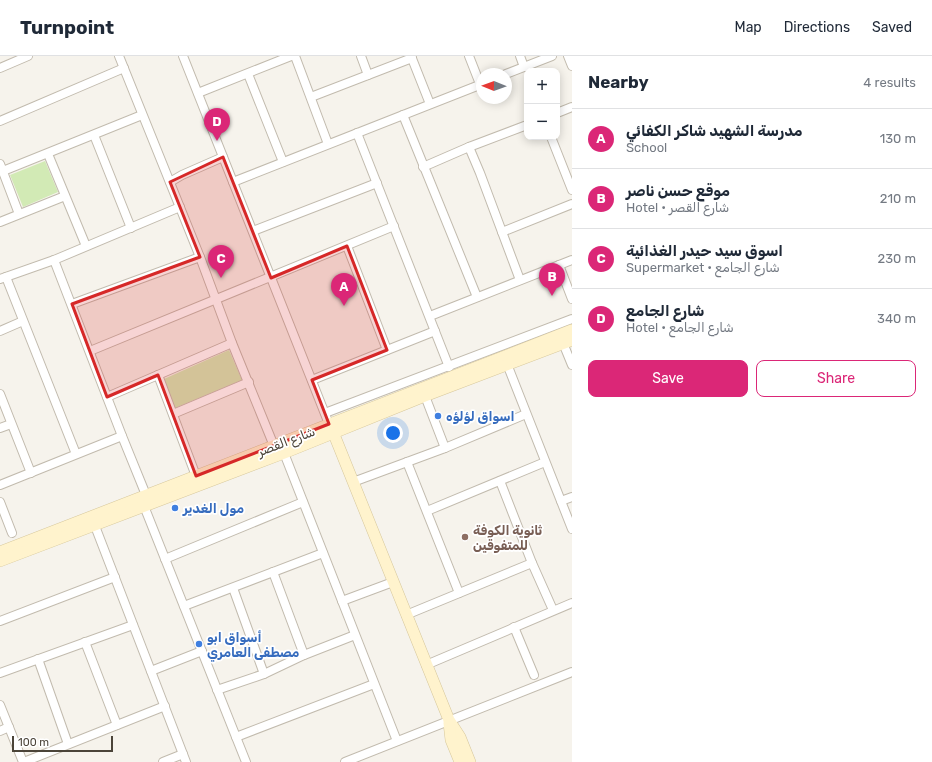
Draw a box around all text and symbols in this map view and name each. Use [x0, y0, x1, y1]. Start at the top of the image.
text: Turnpoint [20, 16, 114, 39]
text: Map [735, 19, 762, 36]
text: Directions [784, 19, 850, 36]
text: Saved [872, 19, 912, 36]
north arrow [476, 68, 512, 104]
map controls [524, 68, 560, 140]
button: + [524, 68, 560, 104]
text: Nearby [588, 72, 649, 92]
text: 4 results [863, 75, 916, 90]
button: − [524, 104, 560, 140]
pin: D [204, 108, 230, 141]
text: مدرسة الشهيد شاكر الكفائي [626, 122, 803, 140]
text: A [596, 131, 606, 146]
text: 130 m [880, 131, 916, 146]
text: School [626, 140, 667, 155]
text: موقع حسن ناصر [626, 182, 730, 200]
text: B [596, 191, 606, 206]
text: 210 m [880, 191, 916, 206]
text: Hotel · شارع القصر [626, 200, 729, 215]
text: اسوق سيد حيدر الغذائية [626, 242, 783, 260]
pin: C [208, 245, 234, 278]
text: C [596, 251, 606, 266]
text: 230 m [878, 251, 916, 266]
text: Supermarket · شارع الجامع [626, 260, 780, 275]
pin: B [539, 263, 565, 296]
pin: A [331, 273, 357, 306]
text: شارع الجامع [626, 302, 704, 320]
text: D [596, 311, 606, 326]
text: 340 m [877, 311, 916, 326]
text: Hotel · شارع الجامع [626, 320, 734, 335]
button: Save [588, 360, 748, 397]
button: Share [756, 360, 916, 397]
place label: اسواق لؤلؤه [446, 409, 514, 425]
marker: اسواق لؤلؤه [433, 411, 443, 421]
your location [383, 423, 403, 443]
street label: شارع القصر [254, 424, 318, 462]
place label: مول الغدير [182, 501, 244, 517]
marker: مول الغدير [170, 503, 180, 513]
place label: ثانوية الكوفة للمتفوقين [473, 523, 542, 554]
marker: ثانوية الكوفة للمتفوقين [460, 532, 470, 542]
place label: أسواق ابو مصطفى العامري [207, 630, 299, 662]
marker: أسواق ابو مصطفى العامري [194, 639, 204, 649]
scale bar [12, 734, 113, 753]
text: 100 m [18, 736, 49, 749]

